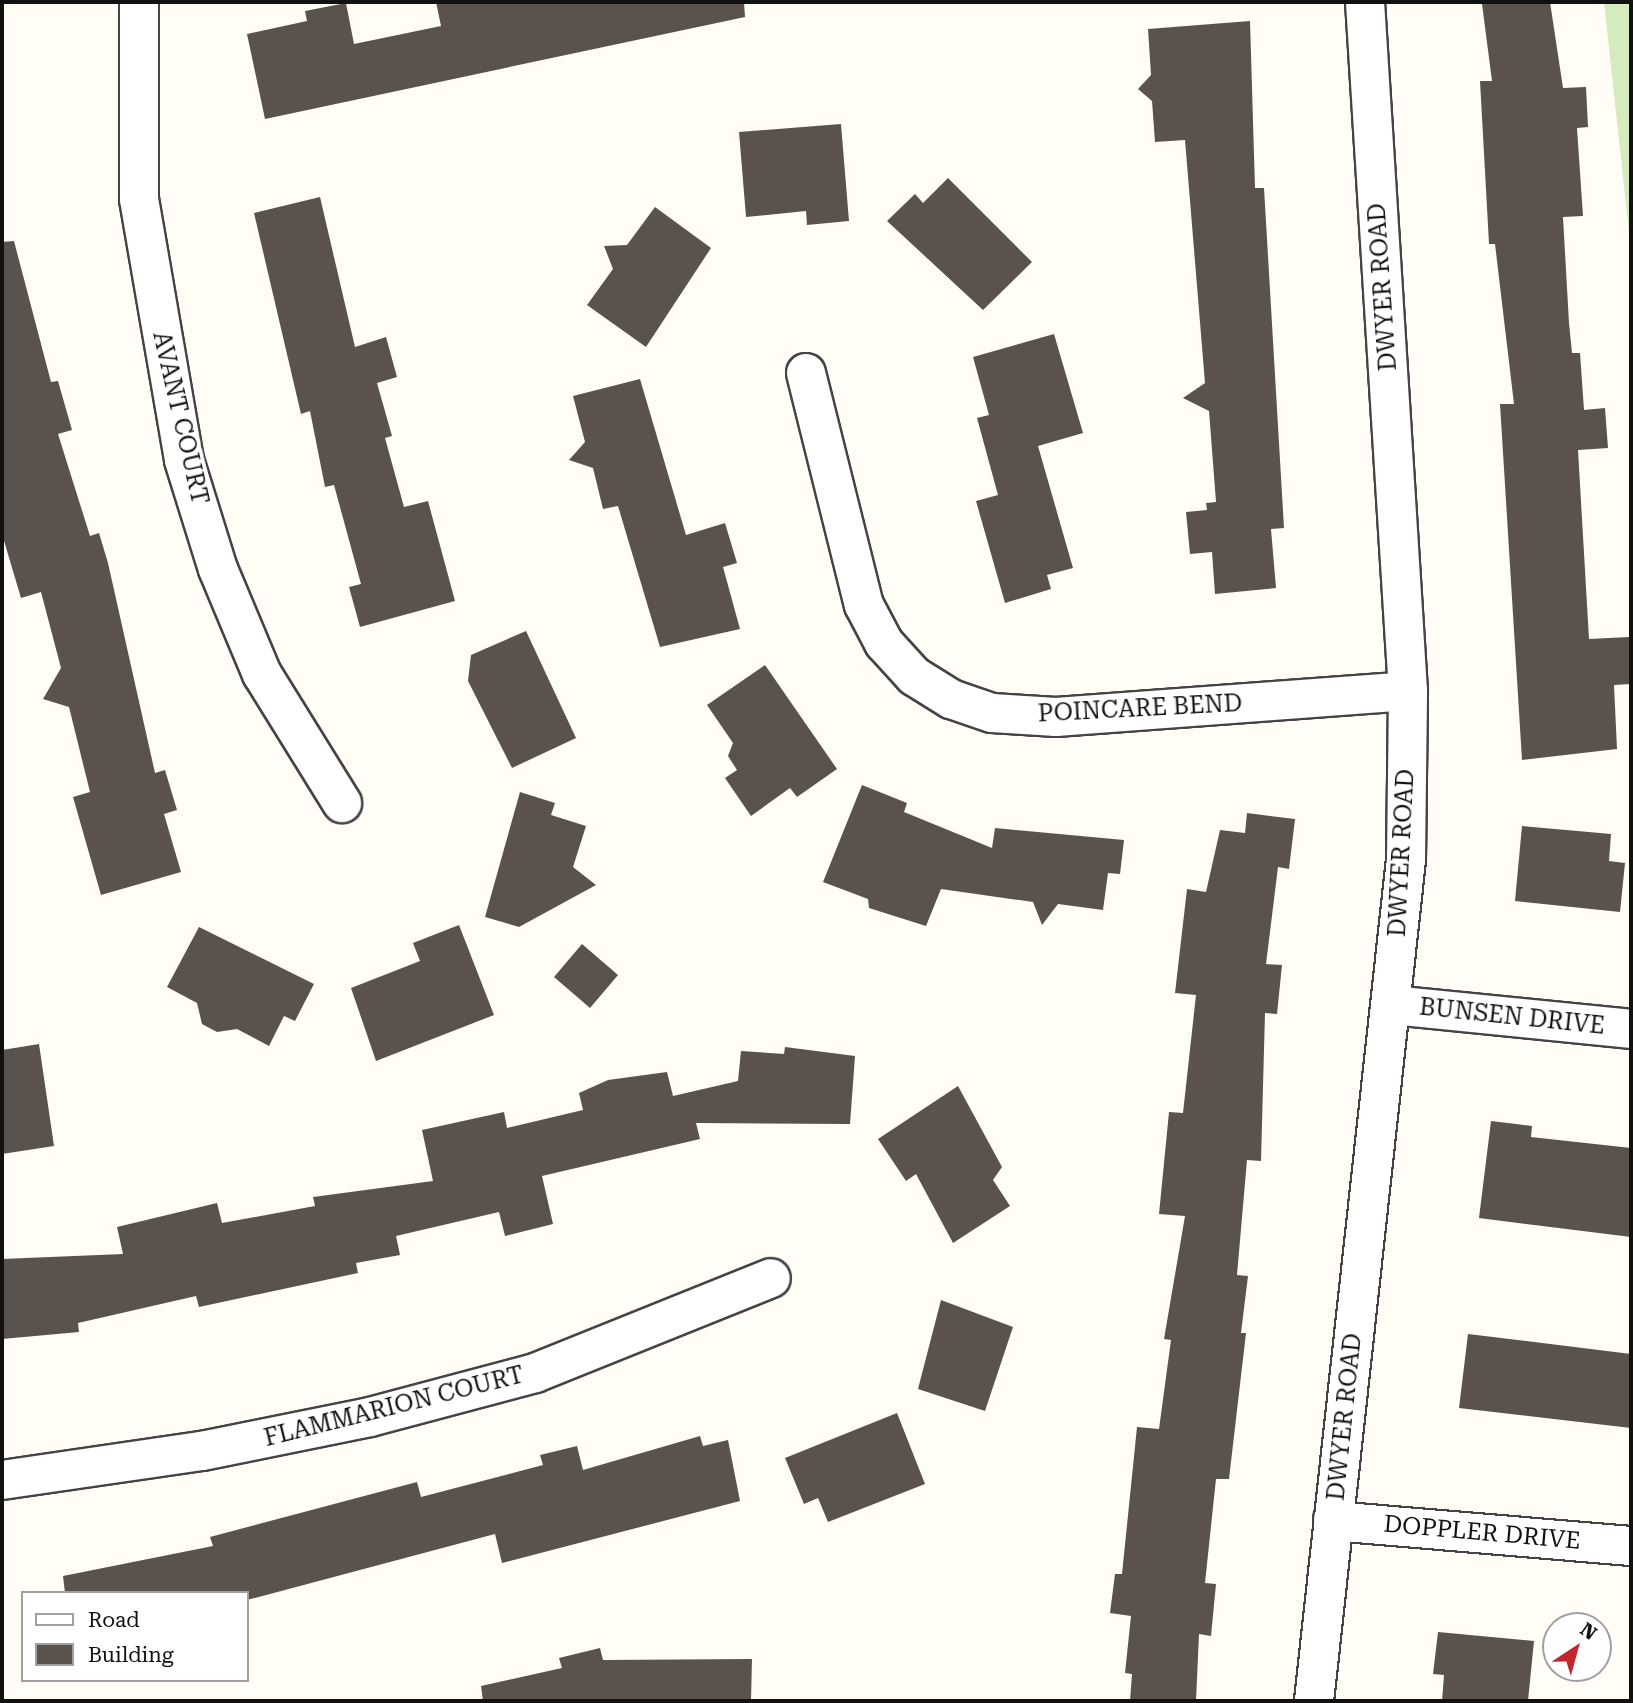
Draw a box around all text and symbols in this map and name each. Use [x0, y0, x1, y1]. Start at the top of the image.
street label: DWYER ROAD [1363, 202, 1403, 372]
street label: AVANT COURT [146, 329, 214, 507]
street label: POINCARE BEND [1037, 689, 1243, 729]
street label: DWYER ROAD [1383, 768, 1421, 938]
street label: BUNSEN DRIVE [1418, 993, 1606, 1041]
street label: DWYER ROAD [1322, 1332, 1368, 1502]
street label: FLAMMARION COURT [261, 1361, 527, 1453]
street label: DOPPLER DRIVE [1382, 1510, 1582, 1556]
legend [21, 1591, 248, 1682]
text: Road [88, 1608, 140, 1632]
north arrow [1542, 1612, 1612, 1682]
text: N [1576, 1618, 1601, 1645]
text: Building [88, 1643, 174, 1667]

